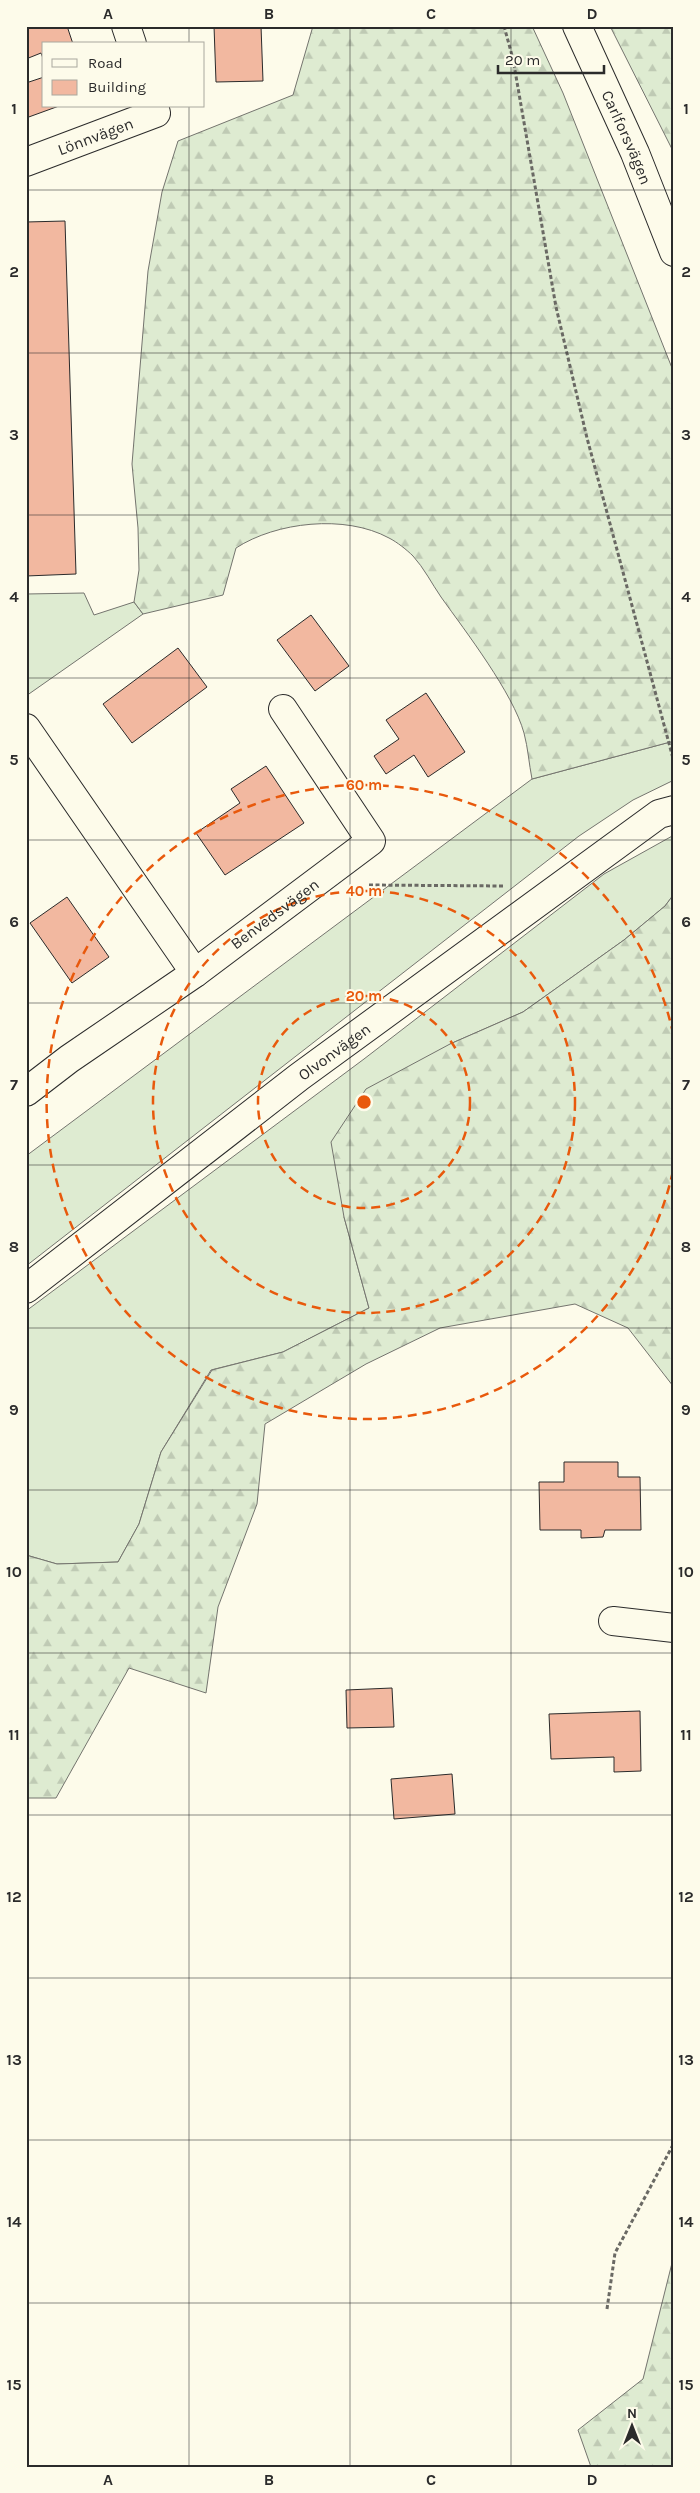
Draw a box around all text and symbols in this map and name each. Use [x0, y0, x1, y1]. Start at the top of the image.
text: A [103, 4, 113, 23]
text: B [264, 4, 274, 23]
text: C [426, 4, 436, 23]
text: D [587, 4, 598, 23]
legend [42, 42, 205, 108]
scale bar [498, 42, 604, 74]
text: 20 m [505, 51, 540, 69]
text: Road [88, 54, 123, 72]
text: Building [88, 78, 146, 96]
street label: Carlforsvägen [598, 87, 656, 187]
text: 1 [11, 99, 17, 118]
text: 1 [683, 99, 689, 118]
street label: Lönnvägen [55, 113, 136, 159]
text: 2 [9, 262, 19, 281]
text: 2 [681, 262, 691, 281]
text: 3 [9, 425, 19, 444]
text: 3 [681, 425, 691, 444]
text: 4 [9, 587, 19, 606]
text: 4 [681, 587, 691, 606]
text: 5 [9, 750, 19, 769]
text: 5 [681, 750, 691, 769]
text: 60 m [346, 776, 382, 794]
street label: Benvedsvägen [226, 874, 322, 953]
text: 40 m [346, 882, 382, 900]
text: 6 [9, 912, 19, 931]
text: 6 [681, 912, 691, 931]
text: 20 m [346, 987, 382, 1005]
street label: Olvonvägen [294, 1019, 374, 1084]
text: 7 [10, 1075, 18, 1094]
text: 7 [682, 1075, 690, 1094]
centre of rings [355, 1093, 373, 1111]
text: 8 [9, 1237, 19, 1256]
text: 8 [681, 1237, 691, 1256]
text: 9 [9, 1400, 19, 1419]
text: 9 [681, 1400, 691, 1419]
text: 10 [6, 1562, 22, 1581]
text: 10 [678, 1562, 694, 1581]
text: 11 [8, 1725, 20, 1744]
text: 11 [680, 1725, 692, 1744]
text: 12 [6, 1887, 22, 1906]
text: 12 [678, 1887, 694, 1906]
text: 13 [6, 2050, 22, 2069]
text: 13 [678, 2050, 694, 2069]
text: 14 [6, 2212, 22, 2231]
text: 14 [678, 2212, 694, 2231]
text: 15 [6, 2375, 22, 2394]
text: 15 [678, 2375, 694, 2394]
north arrow [608, 2400, 658, 2450]
text: N [627, 2405, 637, 2422]
text: A [103, 2470, 113, 2489]
text: B [264, 2470, 274, 2489]
text: C [426, 2470, 436, 2489]
text: D [587, 2470, 598, 2489]

